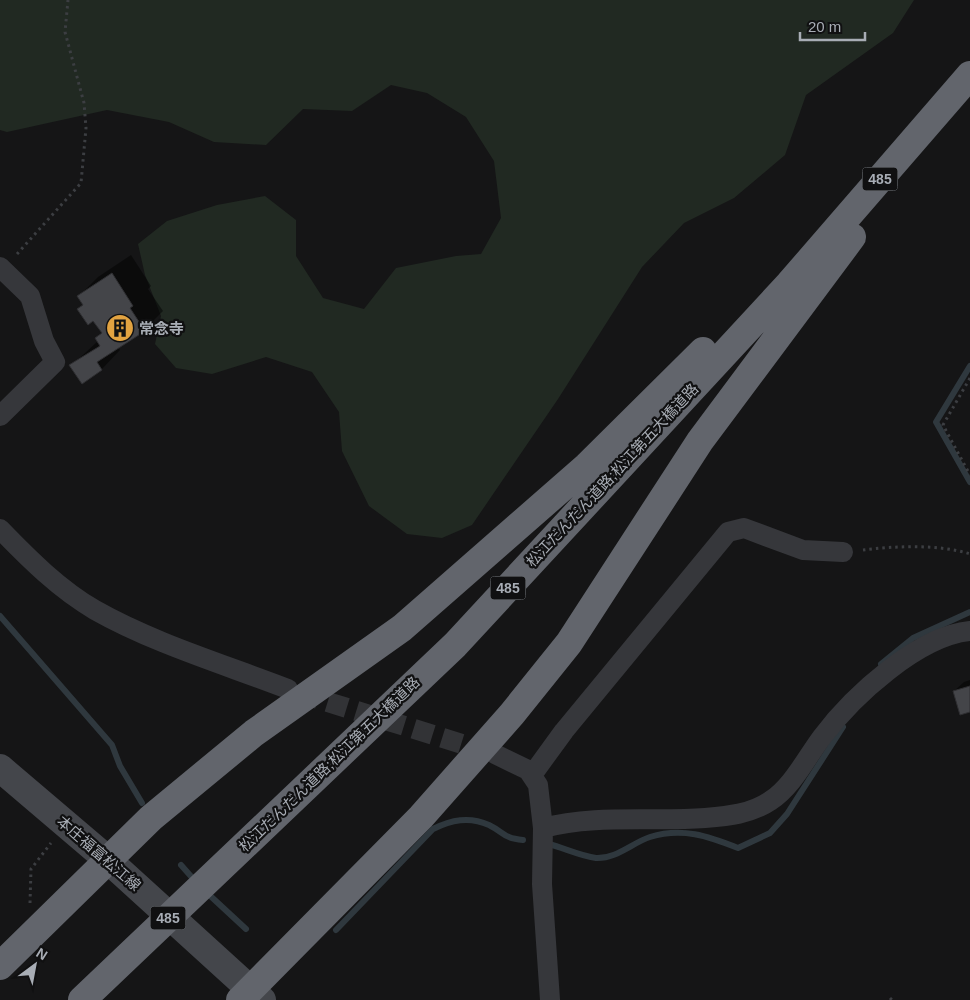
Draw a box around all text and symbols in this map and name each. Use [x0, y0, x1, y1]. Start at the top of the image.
scale bar [800, 10, 865, 42]
text: 20 m [808, 18, 841, 35]
road number: 485 [862, 168, 898, 190]
building icon: 常念寺 [105, 313, 135, 343]
place label: 常念寺 [139, 320, 184, 337]
street label: 松江だんだん道路;松江第五大橋道路 [523, 380, 701, 570]
road number: 485 [490, 576, 526, 600]
street label: 松江だんだん道路;松江第五大橋道路 [235, 673, 423, 855]
street label: 本庄福富松江線 [54, 812, 144, 894]
road number: 485 [150, 906, 186, 930]
north arrow [10, 940, 60, 990]
text: N [33, 945, 50, 963]

